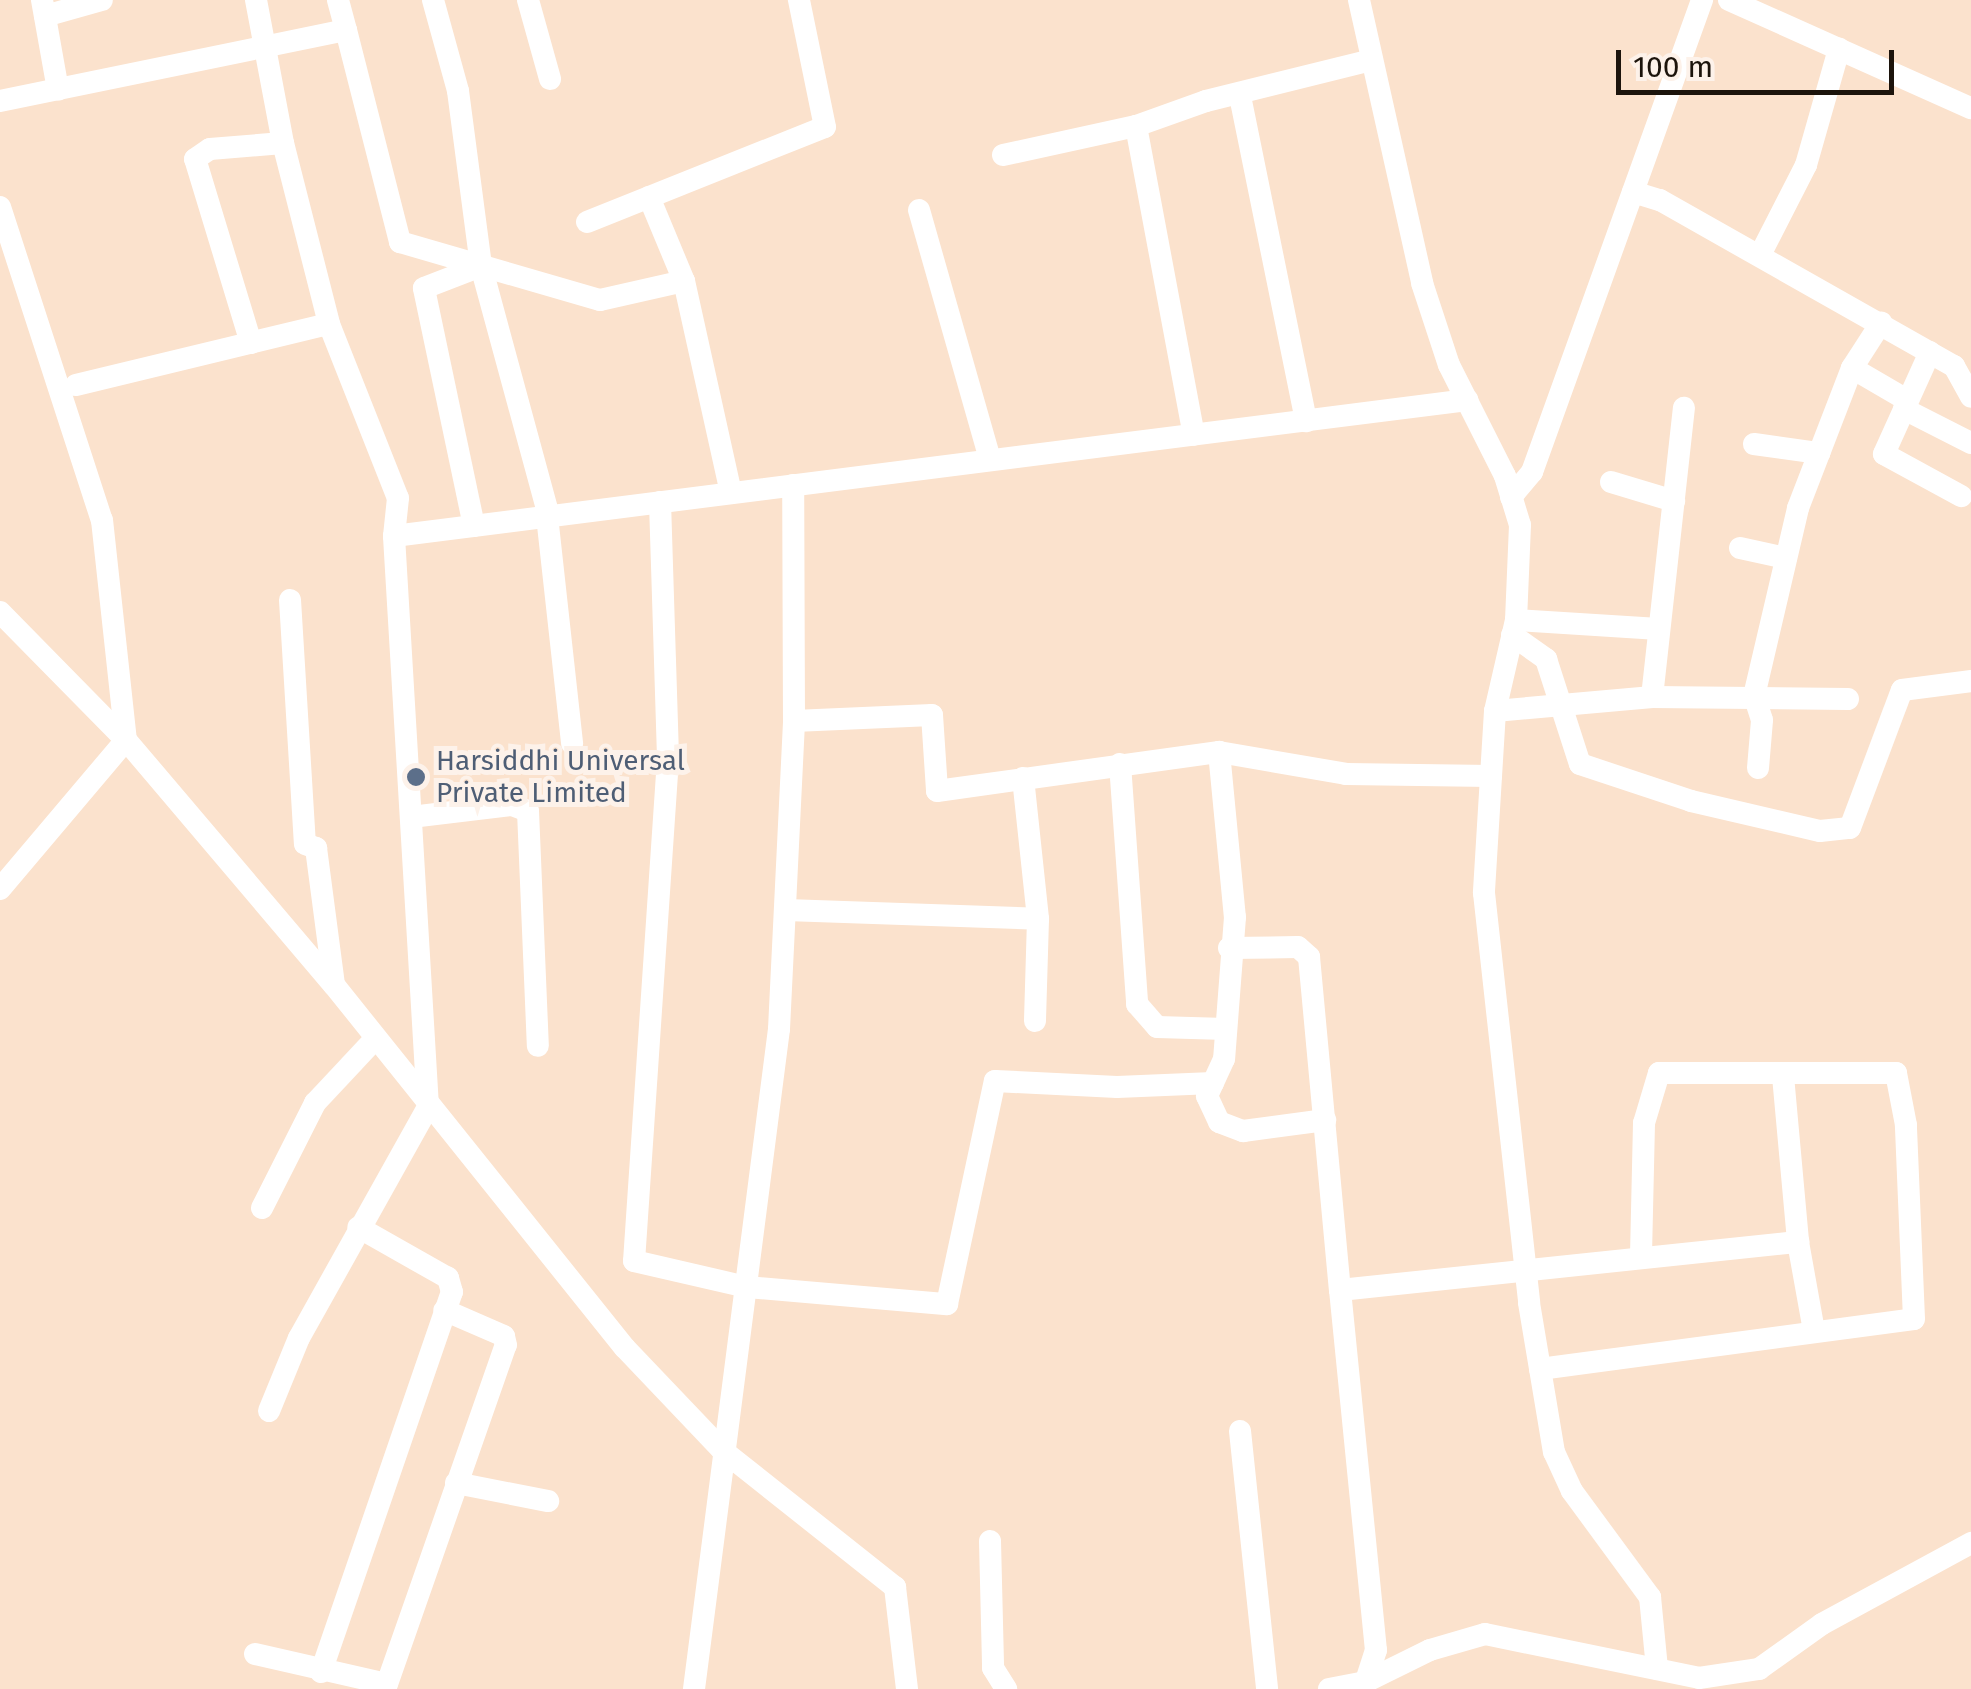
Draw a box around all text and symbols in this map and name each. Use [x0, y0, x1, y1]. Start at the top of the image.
scale bar [1621, 30, 1898, 92]
text: 100 m [1633, 49, 1713, 85]
place label: Harsiddhi Universal Private Limited [436, 744, 685, 810]
marker: Harsiddhi Universal Private Limited [405, 766, 427, 788]

